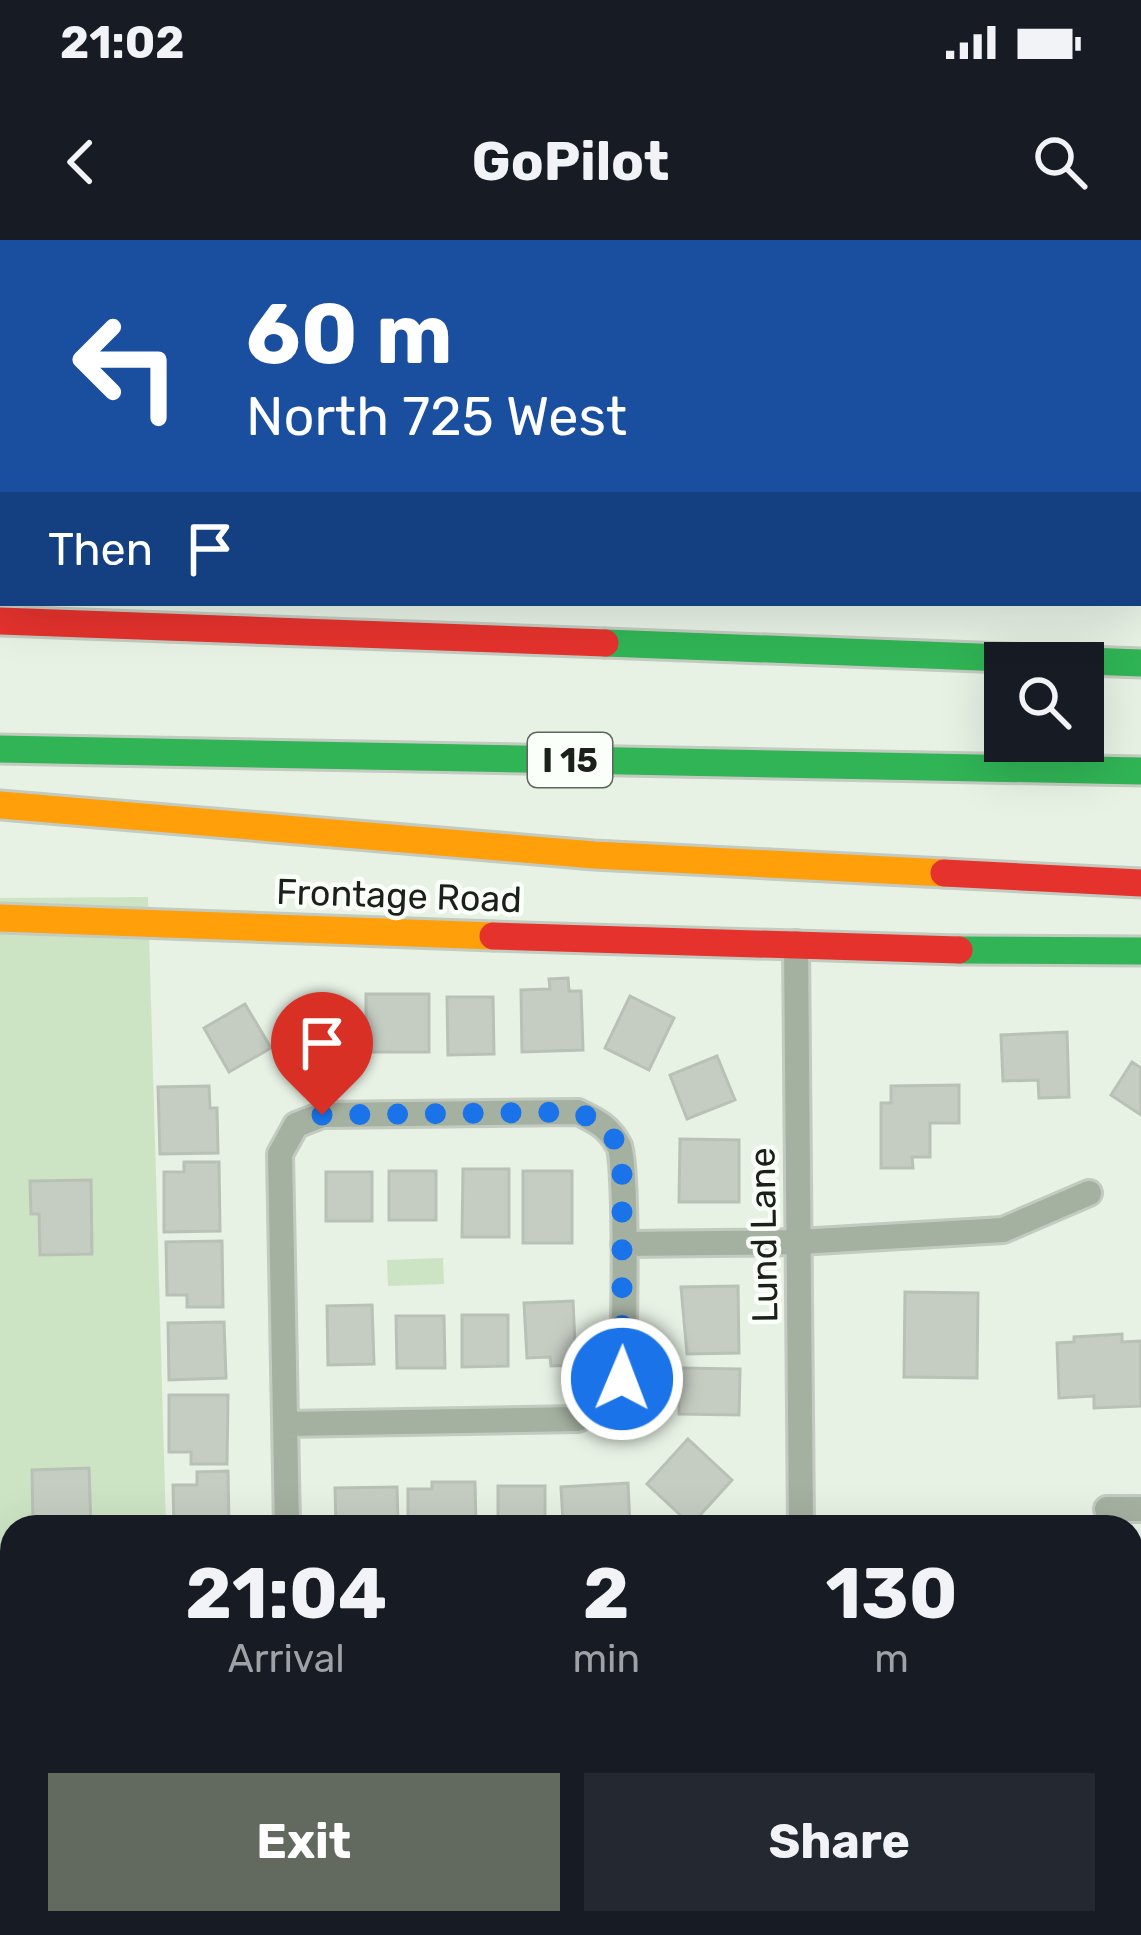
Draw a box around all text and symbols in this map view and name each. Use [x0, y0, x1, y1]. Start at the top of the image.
text: 21:02 [60, 16, 185, 69]
icon: back [48, 129, 114, 195]
icon: search [1027, 129, 1093, 195]
text: GoPilot [472, 130, 669, 194]
text: 60 m [246, 284, 453, 384]
icon: left [48, 288, 204, 444]
text: North 725 West [246, 385, 627, 449]
icon: arrive [177, 516, 243, 582]
text: Then [48, 523, 153, 576]
map controls [984, 642, 1104, 762]
button: search [984, 642, 1104, 762]
road number: I 15 [528, 733, 612, 787]
street label: Frontage Road [275, 870, 523, 921]
pin [271, 992, 373, 1115]
icon: arrive [289, 1010, 355, 1076]
street label: Lund Lane [740, 1147, 787, 1323]
position arrow [559, 1316, 685, 1442]
text: 21:04 [185, 1551, 387, 1636]
text: 2 [583, 1551, 630, 1636]
text: 130 [825, 1551, 958, 1636]
text: Arrival [228, 1636, 345, 1682]
text: min [572, 1636, 640, 1682]
text: m [874, 1636, 909, 1682]
button: Exit [48, 1773, 560, 1911]
button: Share [584, 1773, 1095, 1911]

